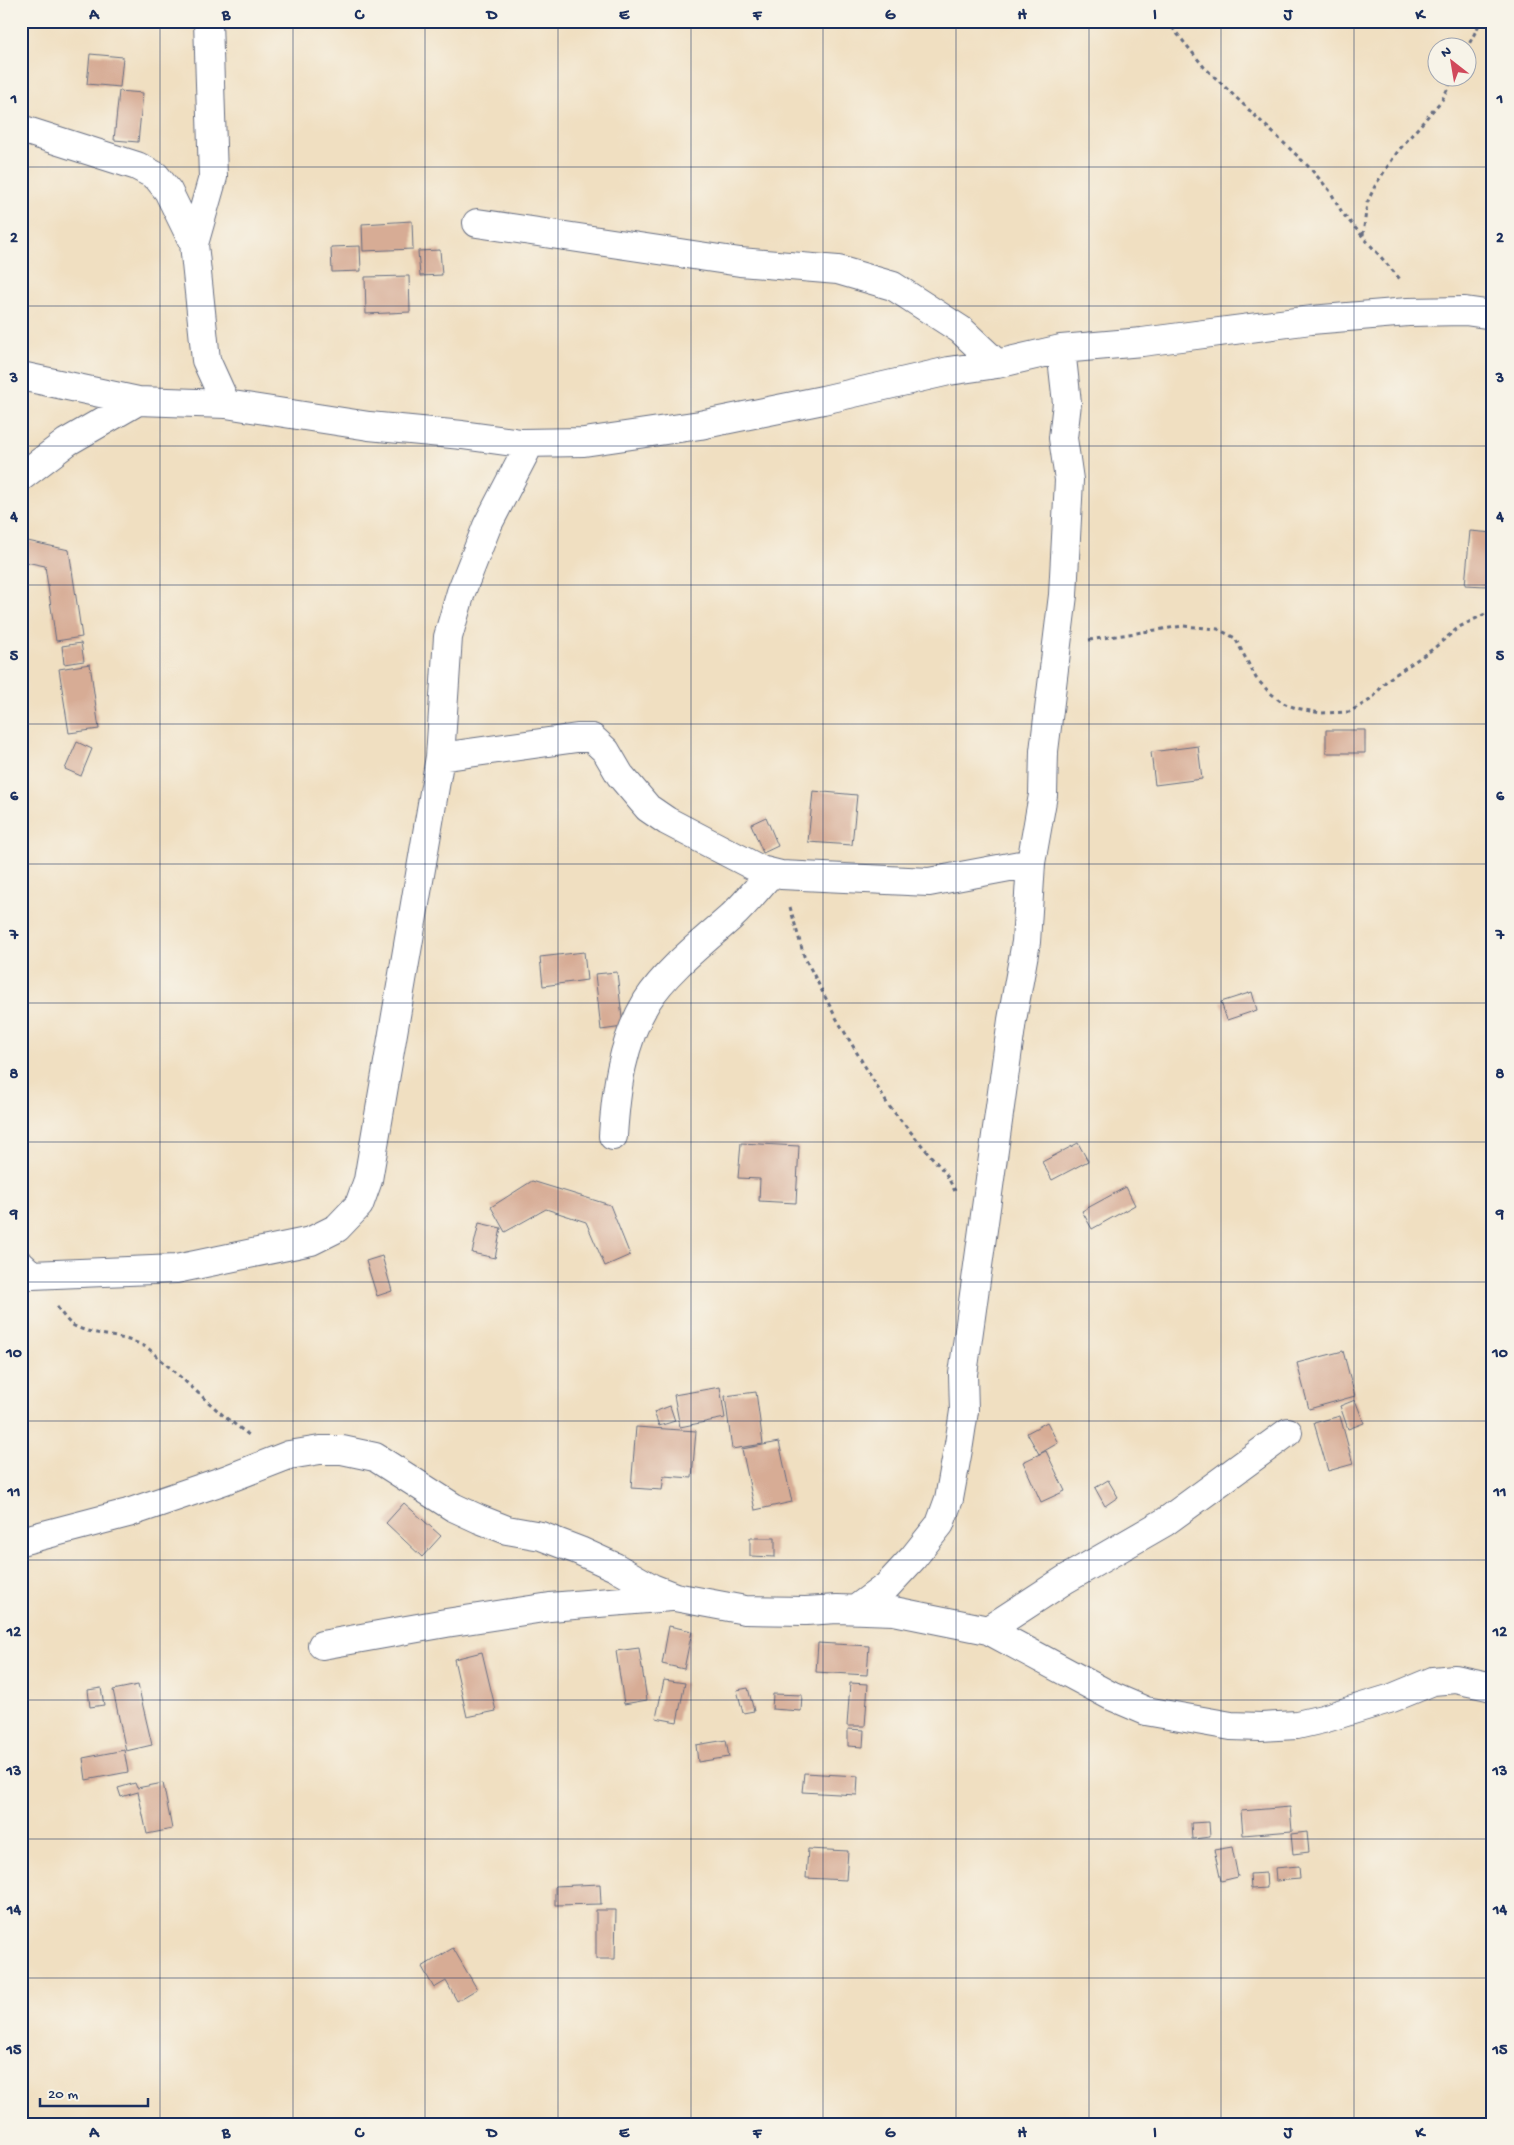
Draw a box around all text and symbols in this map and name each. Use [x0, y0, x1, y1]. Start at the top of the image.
text: A [88, 7, 100, 26]
text: B [221, 7, 231, 26]
text: C [354, 7, 365, 26]
text: D [485, 7, 498, 26]
text: E [619, 7, 630, 26]
text: F [752, 7, 763, 26]
text: G [885, 7, 896, 26]
text: H [1017, 7, 1027, 26]
text: I [1153, 7, 1157, 26]
text: J [1283, 7, 1294, 26]
text: K [1415, 7, 1427, 26]
north arrow [1426, 38, 1476, 88]
text: N [1438, 43, 1455, 63]
text: 1 [10, 91, 17, 110]
text: 1 [1496, 91, 1503, 110]
text: 2 [10, 230, 18, 249]
text: 2 [1496, 230, 1504, 249]
text: 3 [9, 370, 18, 389]
text: 3 [1495, 370, 1504, 389]
text: 4 [9, 509, 18, 528]
text: 4 [1495, 509, 1504, 528]
text: 5 [10, 648, 19, 667]
text: 5 [1496, 648, 1505, 667]
text: 6 [10, 788, 19, 807]
text: 6 [1496, 788, 1505, 807]
text: 7 [9, 927, 19, 946]
text: 7 [1495, 927, 1505, 946]
text: 8 [10, 1066, 19, 1085]
text: 8 [1496, 1066, 1505, 1085]
text: 9 [9, 1206, 18, 1225]
text: 9 [1495, 1206, 1504, 1225]
text: 10 [5, 1345, 22, 1364]
text: 10 [1491, 1345, 1508, 1364]
text: 11 [7, 1484, 20, 1503]
text: 11 [1493, 1484, 1506, 1503]
text: 12 [6, 1624, 21, 1643]
text: 12 [1492, 1624, 1507, 1643]
text: 13 [6, 1763, 21, 1782]
text: 13 [1492, 1763, 1507, 1782]
text: 14 [6, 1902, 21, 1921]
text: 14 [1492, 1902, 1507, 1921]
text: 15 [6, 2042, 22, 2061]
text: 15 [1492, 2042, 1508, 2061]
scale bar [40, 2075, 148, 2107]
text: 20 m [48, 2086, 78, 2104]
text: A [88, 2125, 100, 2144]
text: B [221, 2125, 231, 2144]
text: C [354, 2125, 365, 2144]
text: D [485, 2125, 498, 2144]
text: E [619, 2125, 630, 2144]
text: F [752, 2125, 763, 2144]
text: G [885, 2125, 896, 2144]
text: H [1017, 2125, 1027, 2144]
text: I [1153, 2125, 1157, 2144]
text: J [1283, 2125, 1294, 2144]
text: K [1415, 2125, 1427, 2144]

